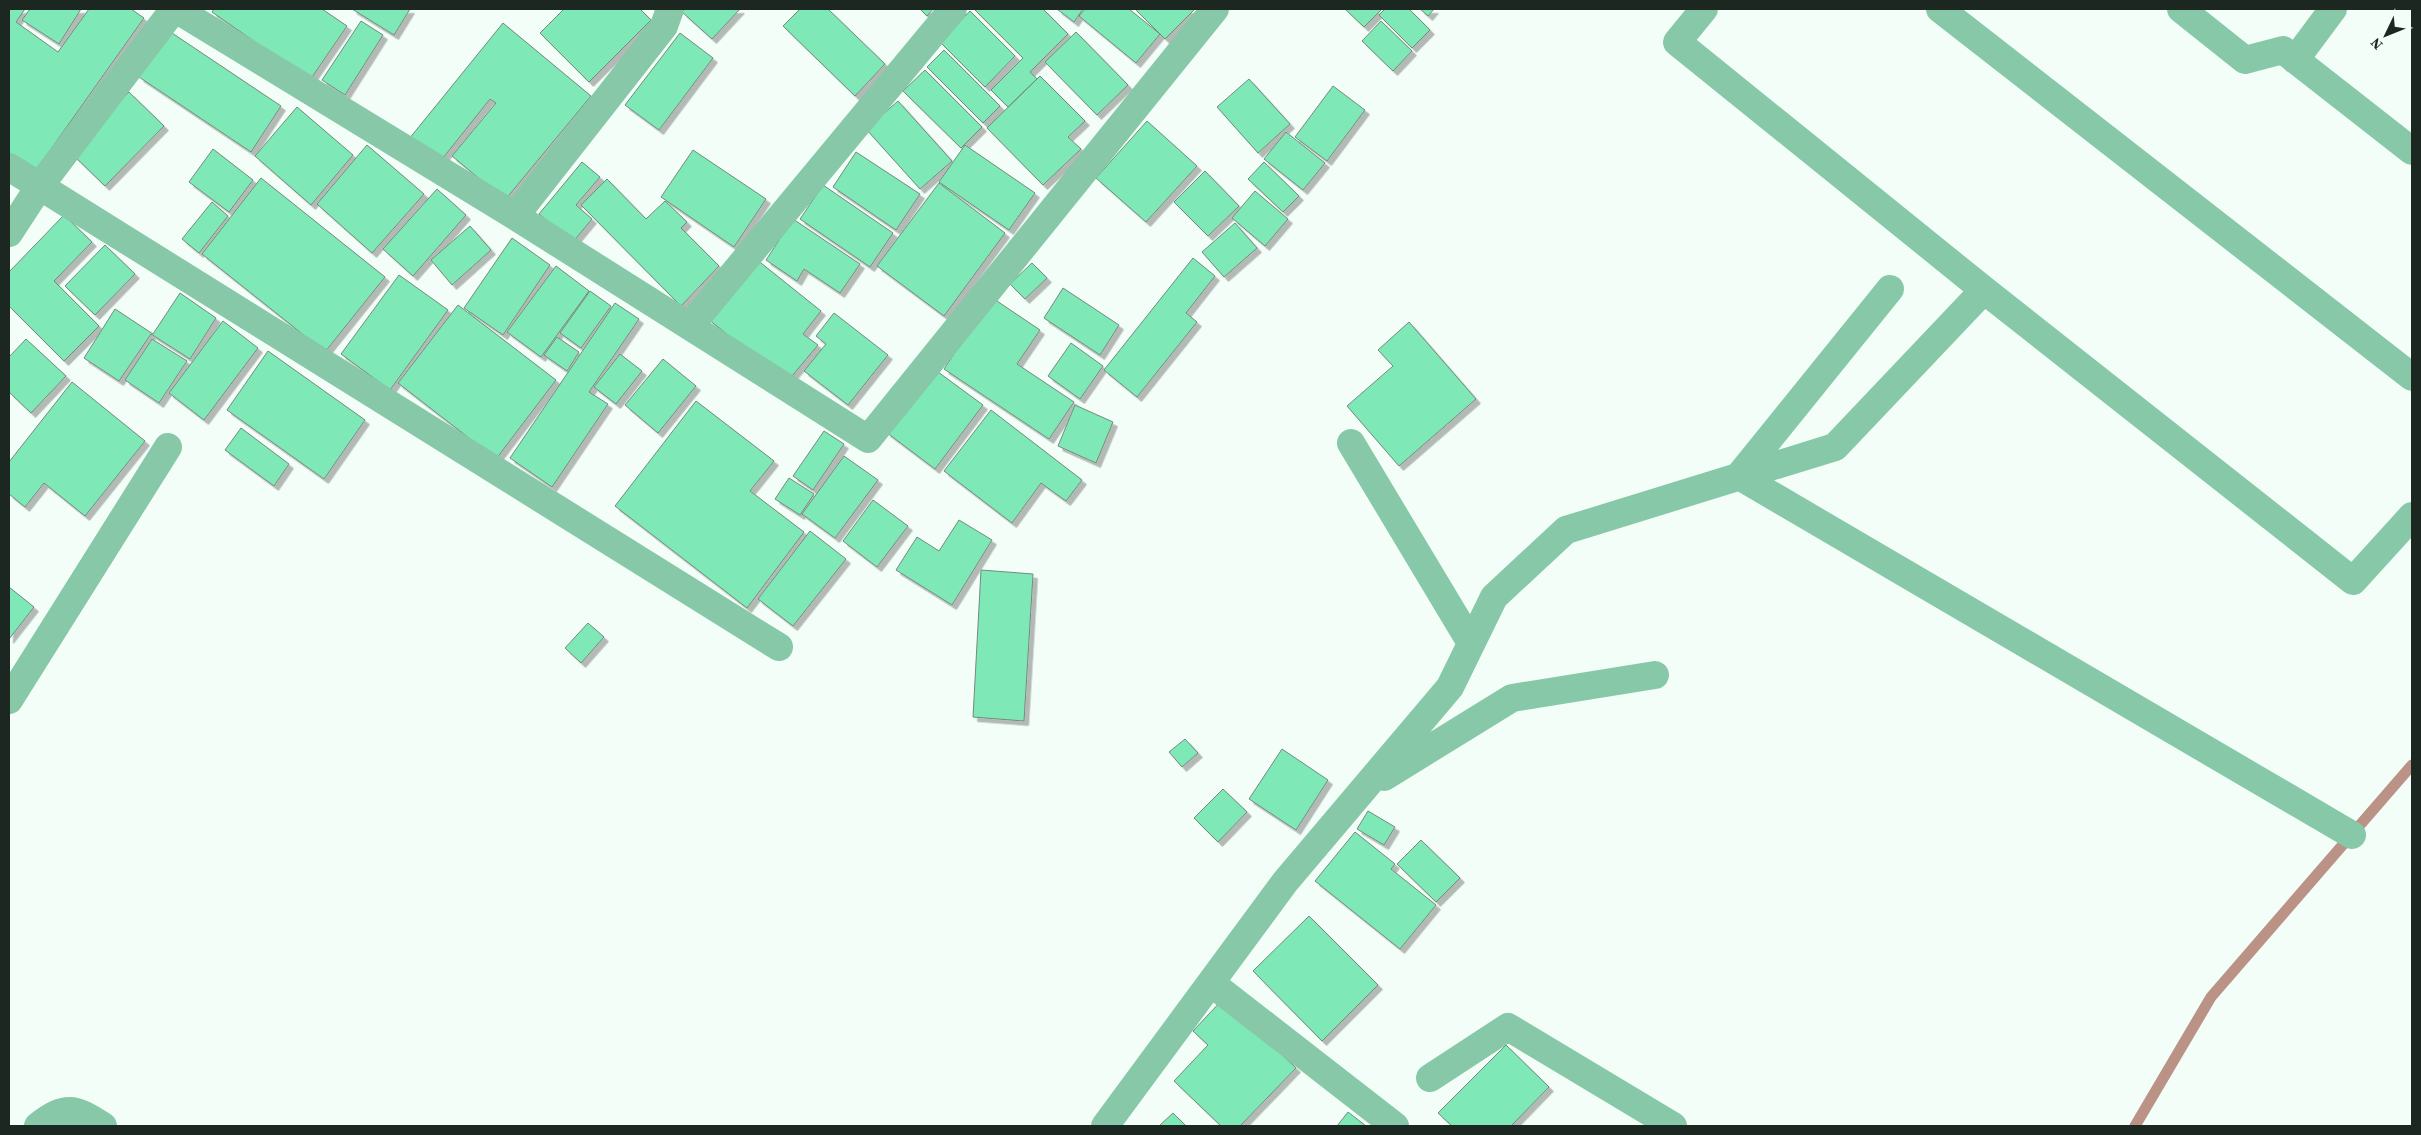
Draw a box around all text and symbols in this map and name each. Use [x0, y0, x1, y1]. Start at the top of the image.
north arrow [2361, 10, 2411, 60]
text: N [2366, 33, 2387, 54]

